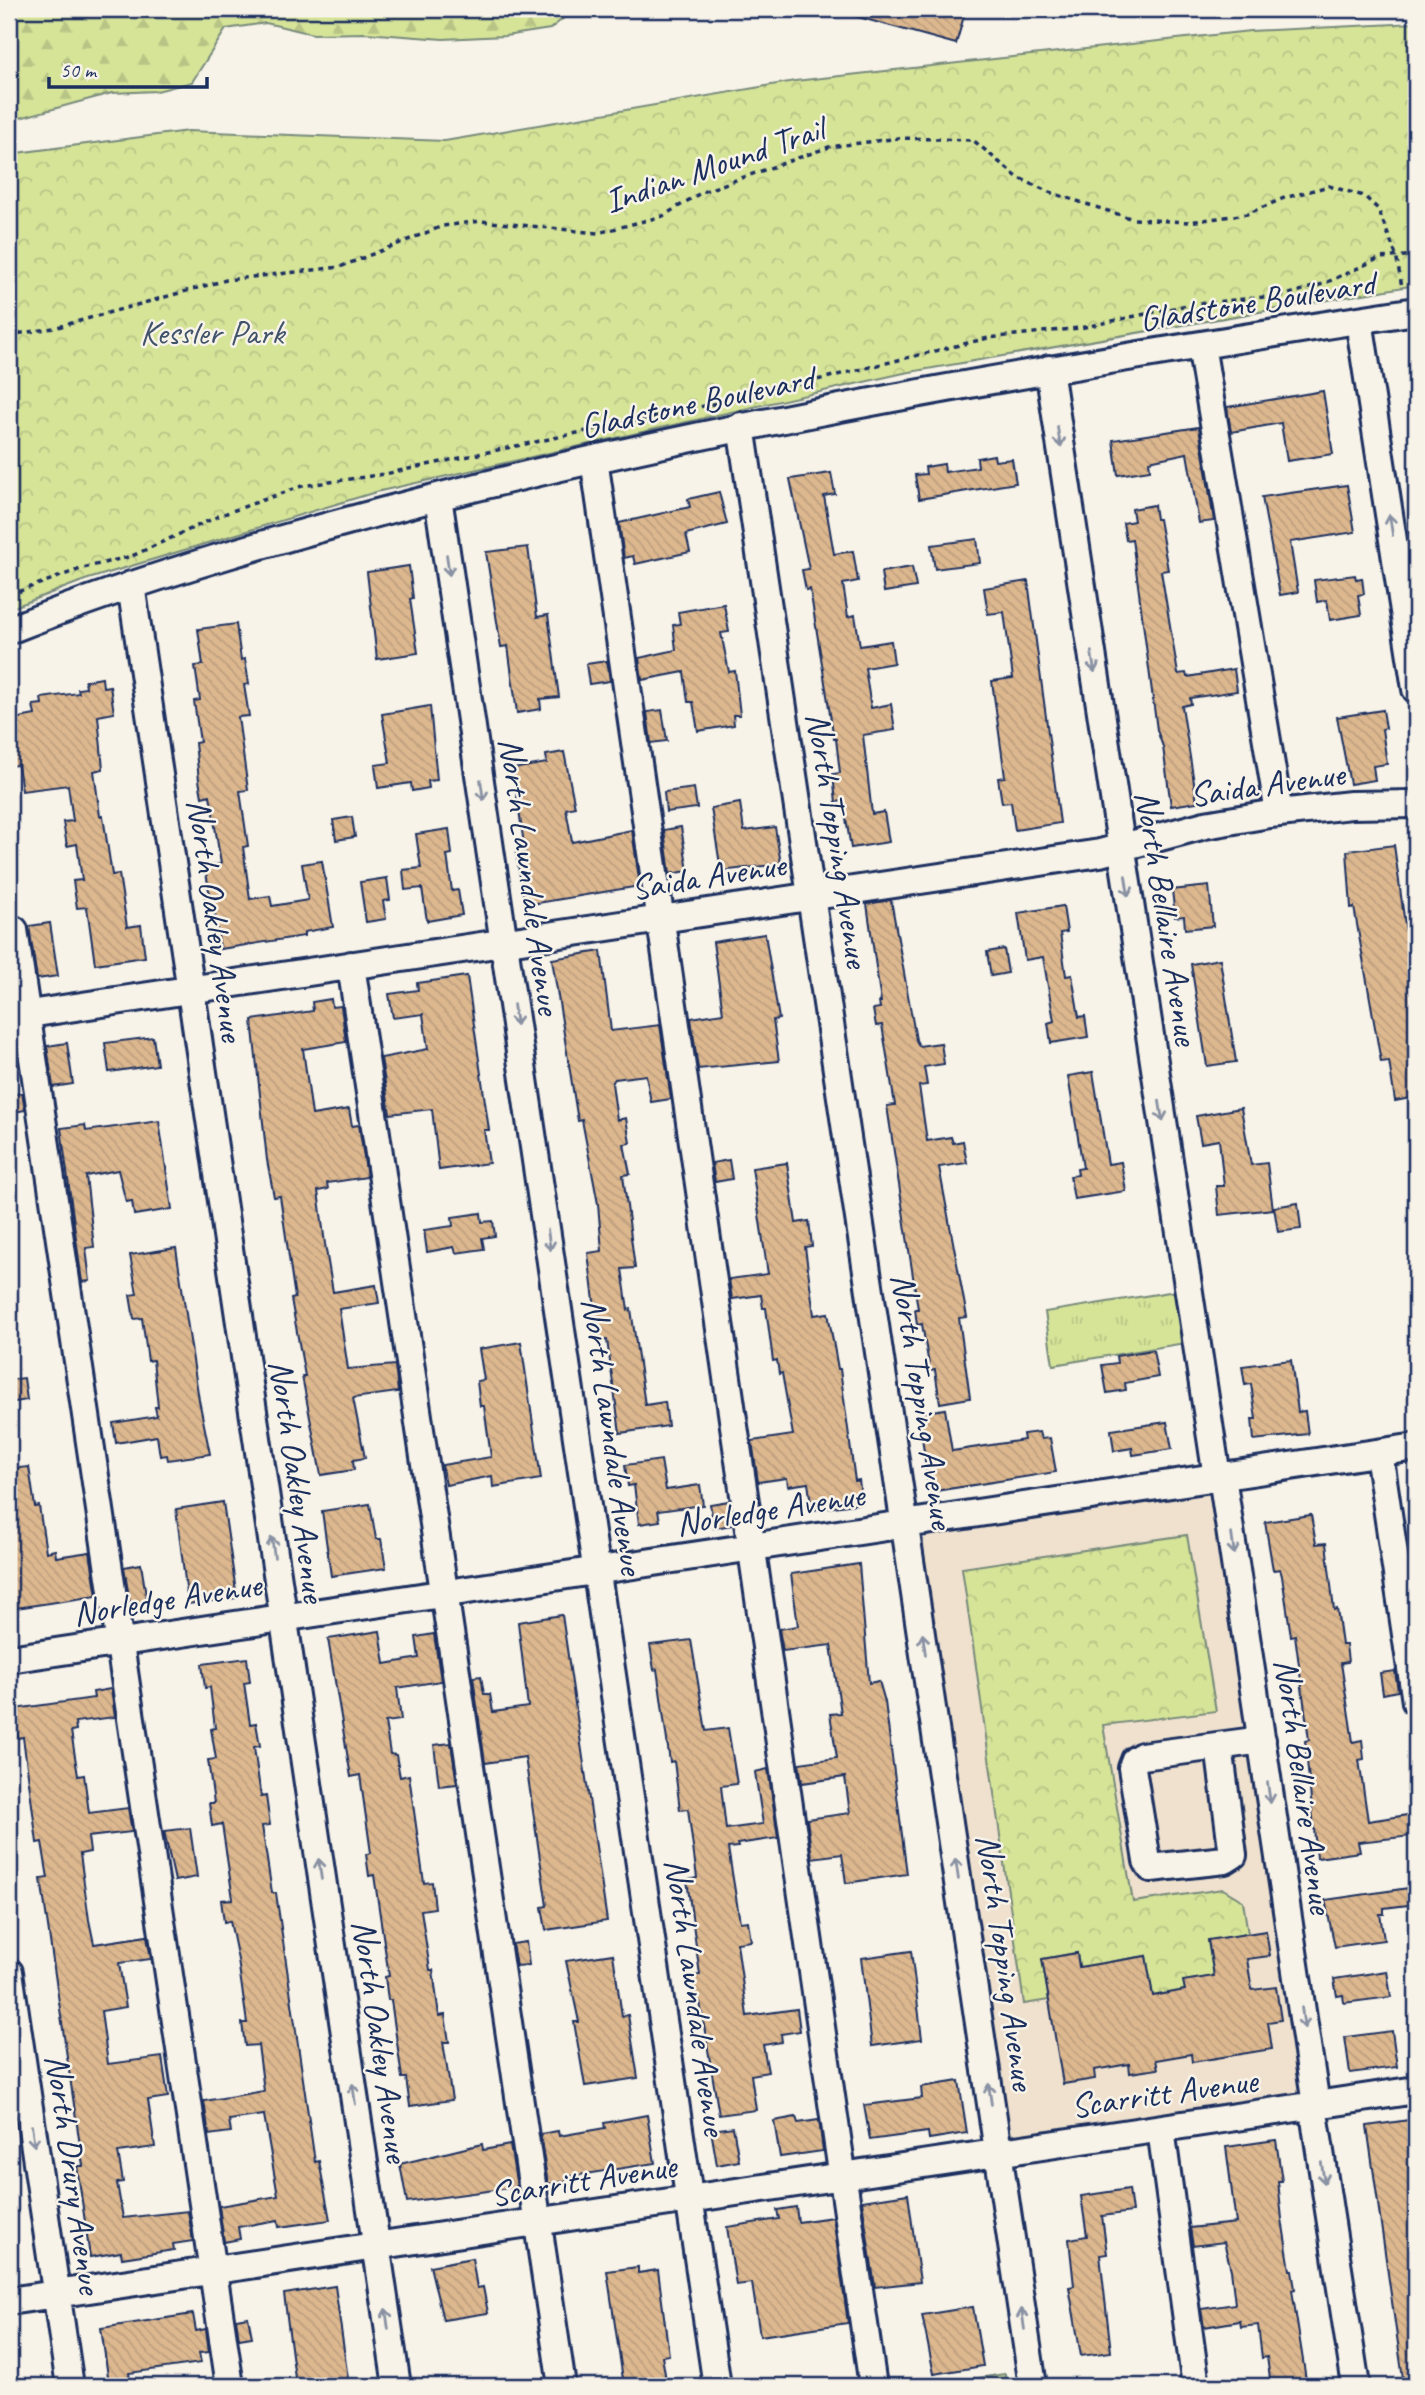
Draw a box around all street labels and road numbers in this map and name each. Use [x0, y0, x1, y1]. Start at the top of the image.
street label: Indian Mound Trail [598, 104, 835, 224]
street label: Gladstone Boulevard [1136, 259, 1383, 342]
street label: Gladstone Boulevard [576, 354, 823, 449]
street label: North Topping Avenue [796, 709, 881, 973]
street label: North Lawndale Avenue [488, 735, 572, 1020]
street label: Saida Avenue [1187, 751, 1350, 817]
street label: North Bellaire Avenue [1125, 788, 1210, 1051]
street label: North Oakley Avenue [177, 796, 256, 1047]
street label: Saida Avenue [628, 841, 791, 910]
street label: North Topping Avenue [881, 1270, 966, 1534]
street label: North Lawndale Avenue [571, 1295, 655, 1580]
street label: North Oakley Avenue [259, 1357, 338, 1608]
street label: Norledge Avenue [673, 1472, 870, 1546]
street label: Norledge Avenue [70, 1562, 267, 1636]
street label: North Bellaire Avenue [1264, 1656, 1345, 1919]
street label: North Topping Avenue [966, 1831, 1047, 2095]
street label: North Lawndale Avenue [654, 1856, 738, 2141]
street label: North Oakley Avenue [342, 1917, 421, 2168]
street label: North Drury Avenue [35, 2051, 113, 2299]
street label: Scarritt Avenue [1068, 2057, 1263, 2128]
street label: Scarritt Avenue [487, 2143, 682, 2217]

